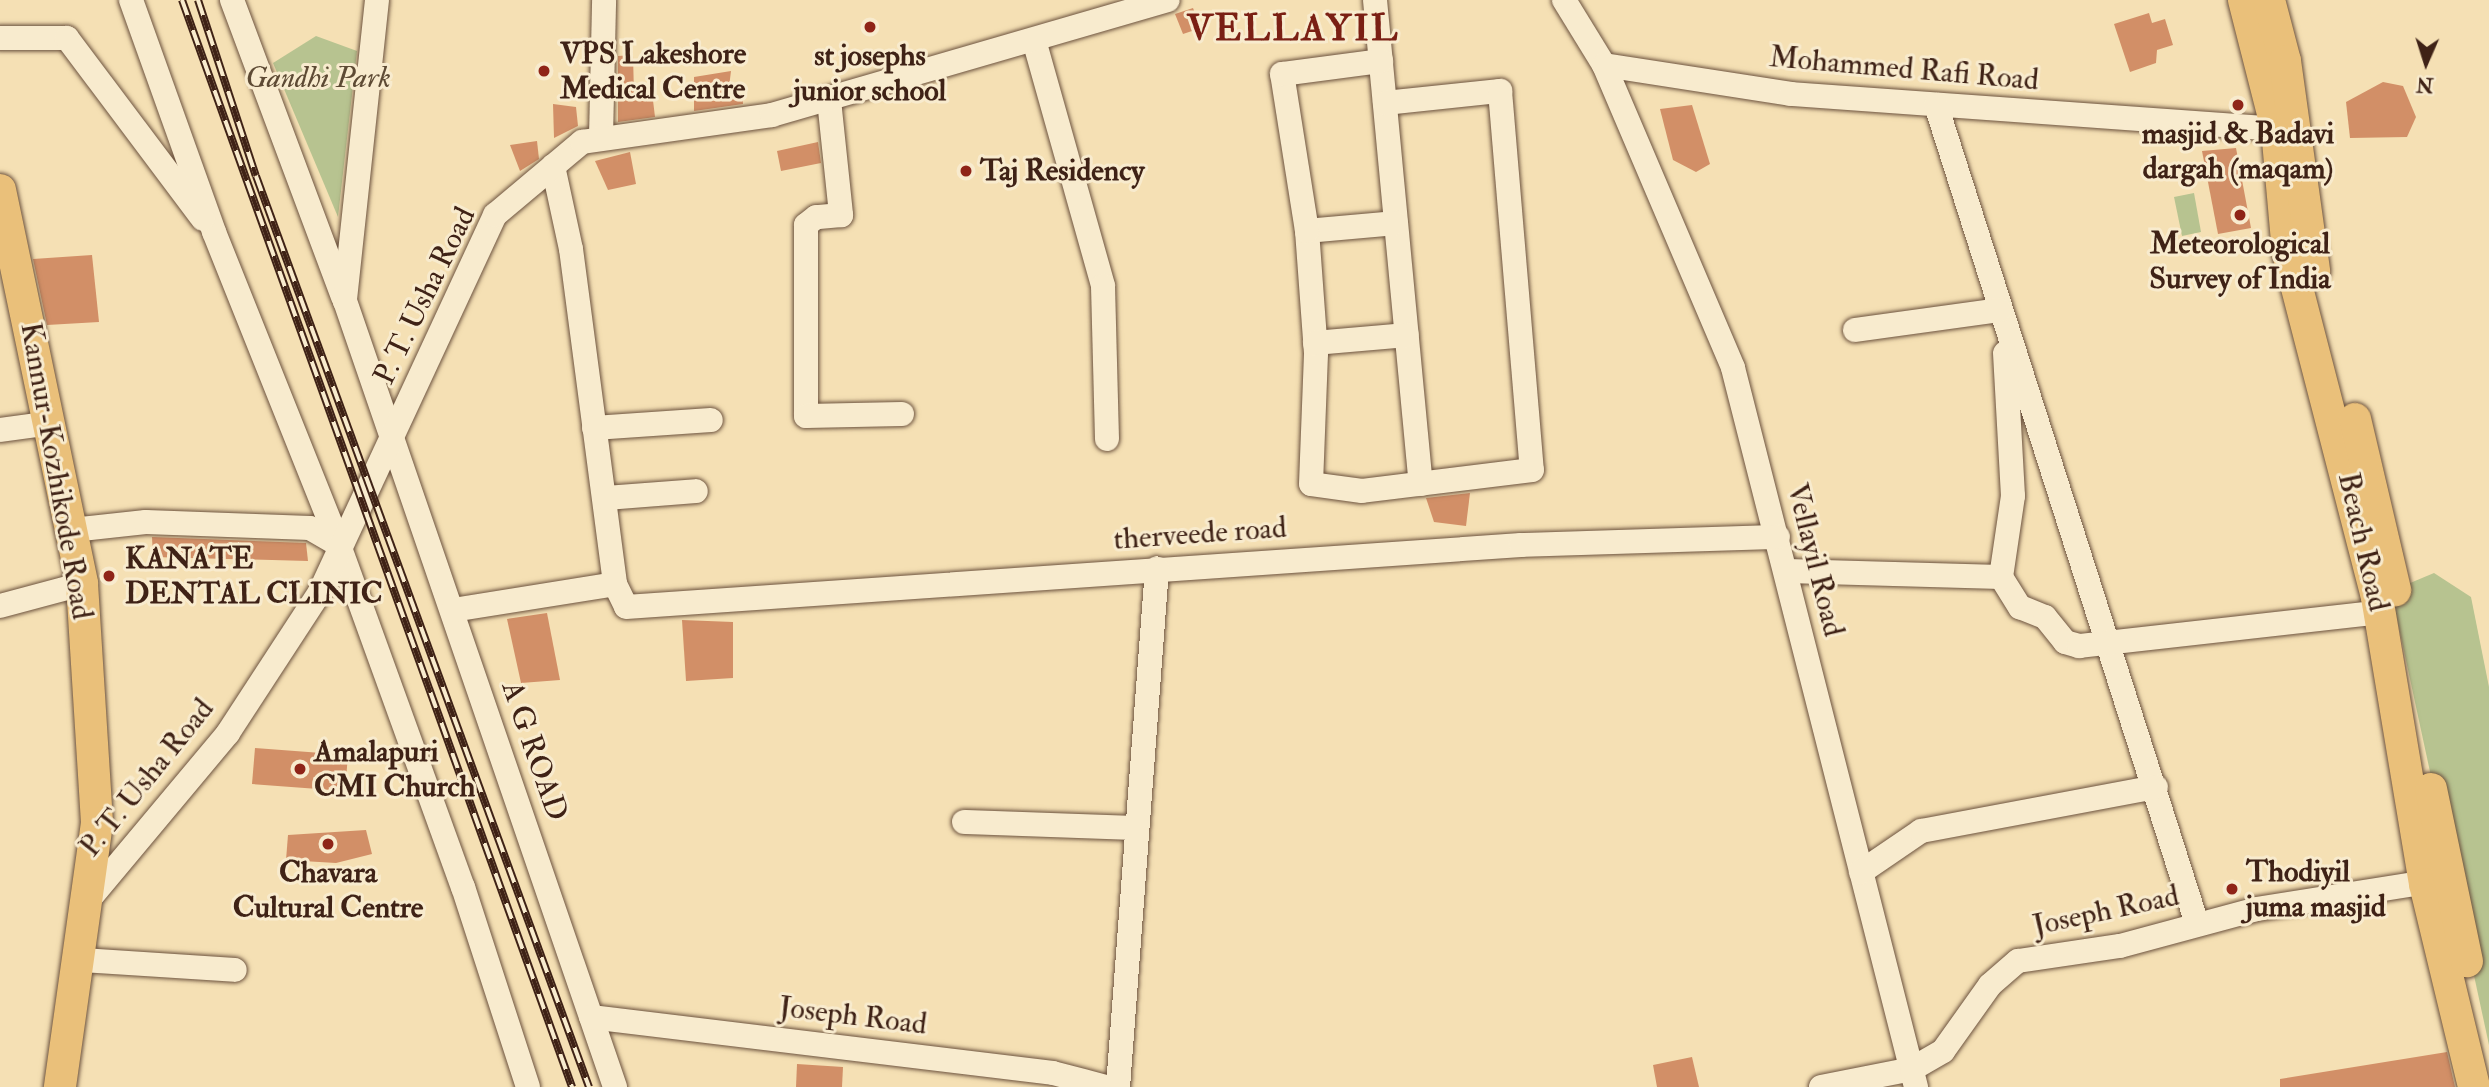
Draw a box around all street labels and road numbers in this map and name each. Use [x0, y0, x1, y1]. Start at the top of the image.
street label: Mohammed Rafi Road [1768, 39, 2040, 99]
street label: P. T. Usha Road [367, 201, 483, 391]
street label: Kannur-Kozhikode Road [12, 320, 100, 622]
street label: Beach Road [2330, 469, 2396, 615]
street label: Vellayil Road [1779, 480, 1851, 640]
street label: therveede road [1112, 510, 1288, 558]
street label: A G ROAD [493, 676, 575, 826]
street label: P. T. Usha Road [72, 692, 222, 864]
street label: Joseph Road [2030, 878, 2182, 944]
street label: Joseph Road [777, 989, 929, 1043]

